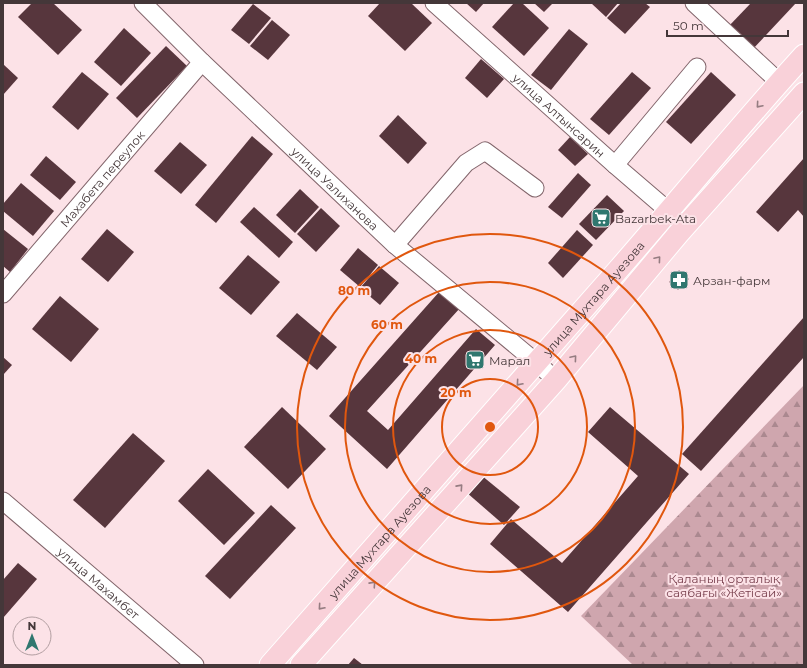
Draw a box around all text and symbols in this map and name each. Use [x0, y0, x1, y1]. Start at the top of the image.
scale bar [667, 12, 788, 38]
text: 50 m [673, 18, 704, 33]
street label: улица Алтынсарин [509, 69, 608, 160]
one-way arrow [757, 101, 764, 108]
street label: Махабета переулок [56, 127, 148, 230]
street label: улица Уалиханова [288, 143, 382, 233]
supermarket icon: Bazarbek-Ata [590, 207, 612, 229]
place label: Bazarbek-Ata [615, 211, 696, 226]
street label: улица Мухтара Ауезова [539, 238, 647, 359]
one-way arrow [654, 256, 661, 263]
pharmacy icon: Арзан-фарм [668, 269, 690, 291]
place label: Арзан-фарм [693, 273, 770, 288]
text: 80 m [338, 283, 370, 298]
text: 60 m [371, 317, 403, 332]
supermarket icon: Марал [464, 349, 486, 371]
text: 40 m [405, 351, 437, 366]
place label: Марал [489, 353, 530, 368]
one-way arrow [570, 355, 577, 363]
one-way arrow [516, 379, 523, 386]
text: 20 m [440, 385, 472, 400]
centre of rings [483, 420, 497, 434]
street label: улица Мухтара Ауезова [324, 481, 434, 602]
one-way arrow [455, 484, 463, 492]
street label: улица Махамбет [54, 543, 143, 622]
park label: Қаланың орталық саябағы «Жетісай» [666, 571, 782, 600]
one-way arrow [369, 581, 376, 589]
one-way arrow [319, 602, 326, 609]
north arrow [12, 616, 52, 656]
text: N [28, 619, 36, 633]

